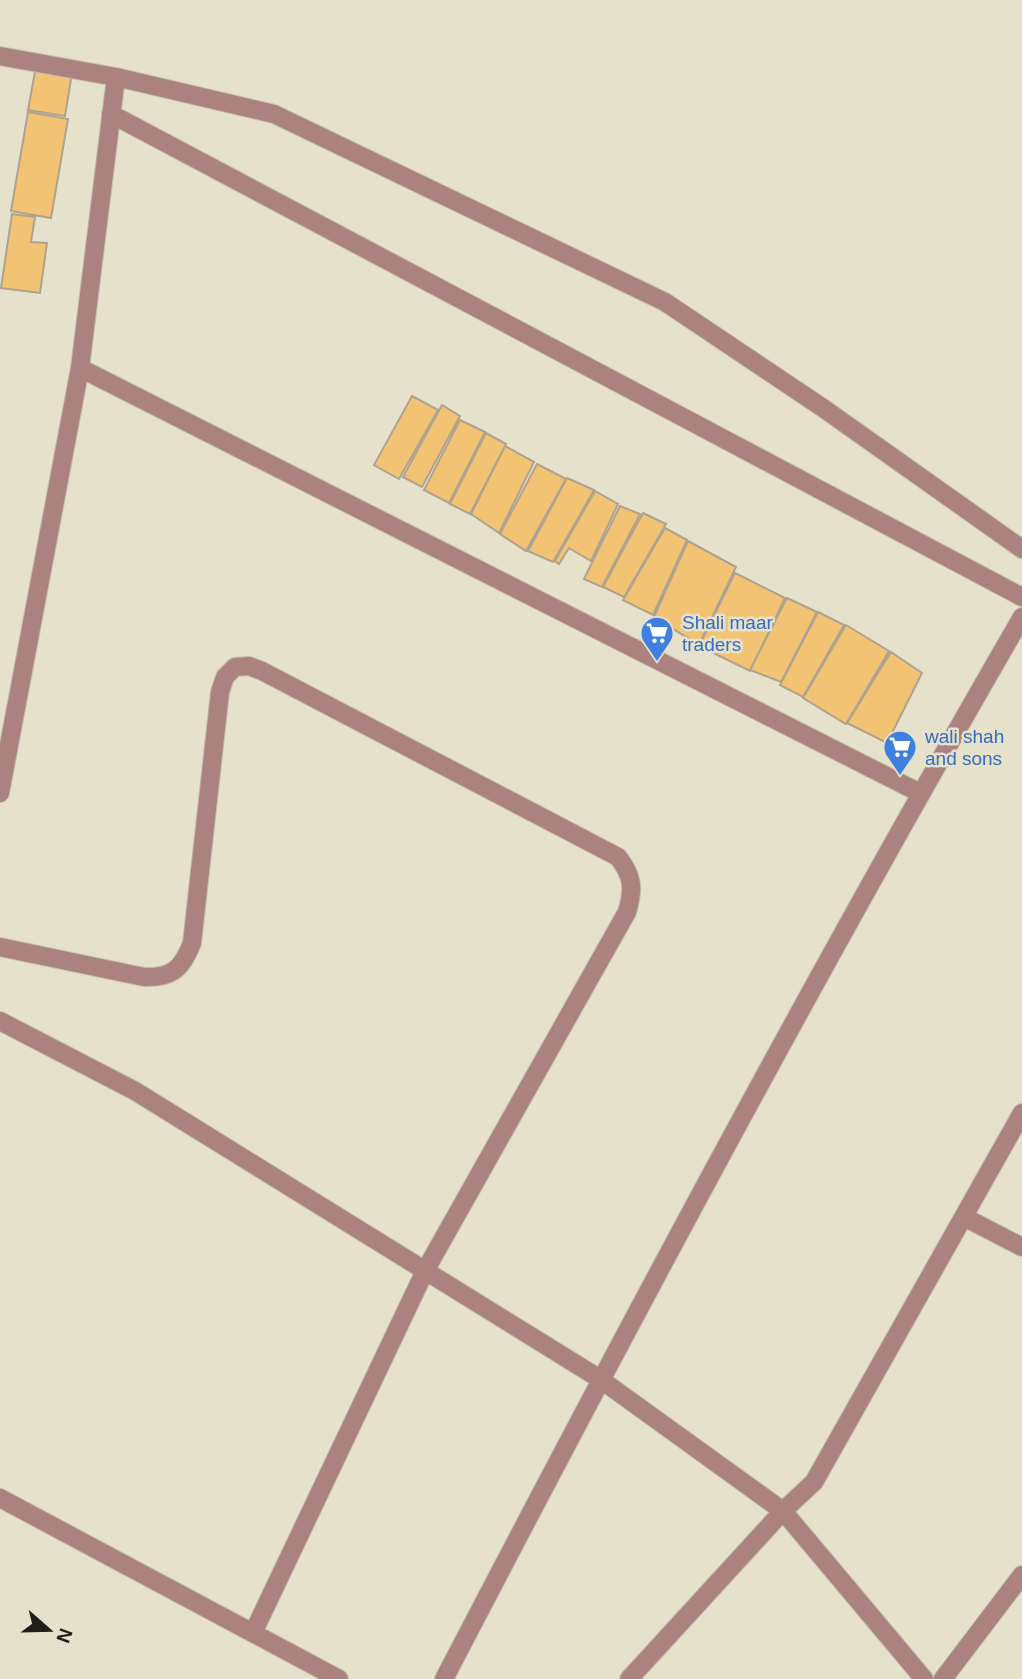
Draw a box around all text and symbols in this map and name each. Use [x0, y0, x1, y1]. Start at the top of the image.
place label: Shali maar traders [682, 612, 773, 655]
supermarket icon: Shali maar traders [638, 614, 676, 663]
place label: wali shah and sons [924, 726, 1004, 769]
supermarket icon: wali shah and sons [881, 728, 919, 777]
north arrow [14, 1595, 84, 1665]
text: N [52, 1626, 77, 1646]

